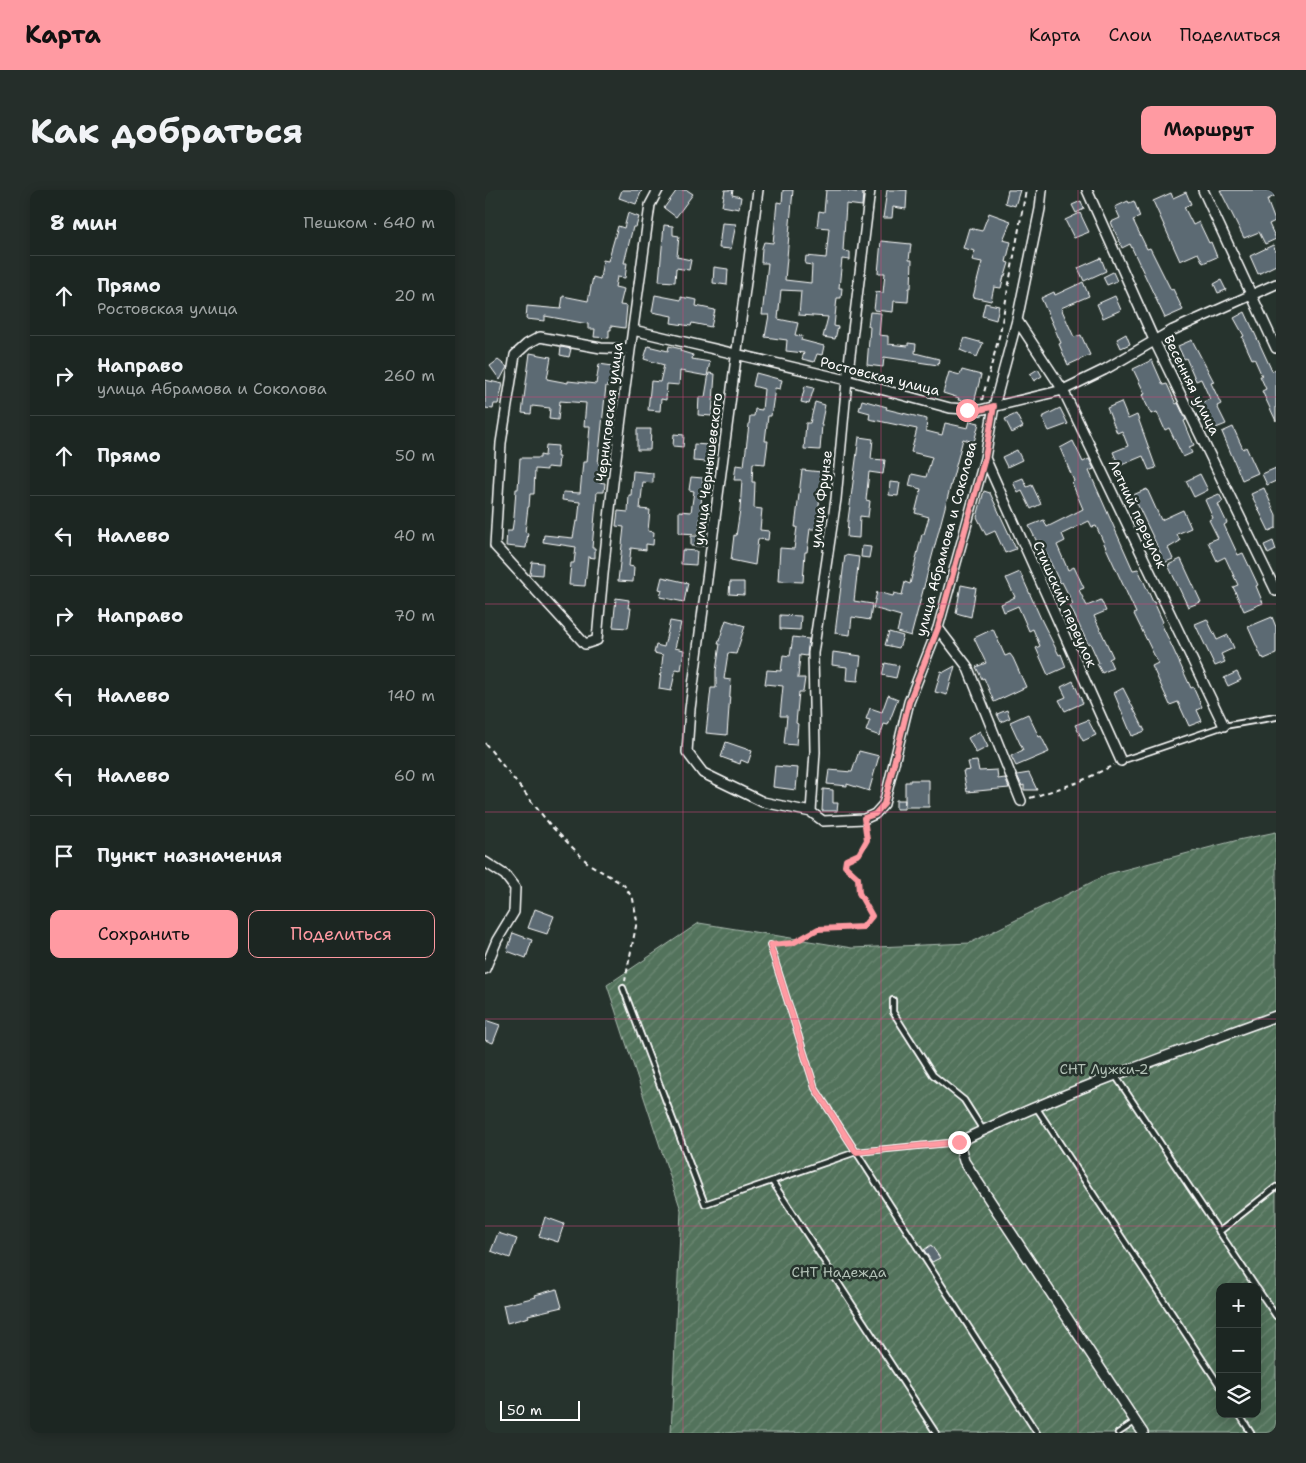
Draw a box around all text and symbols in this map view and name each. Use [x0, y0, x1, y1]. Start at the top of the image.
text: Карта [25, 19, 101, 51]
text: Карта [1029, 23, 1080, 47]
text: Слои [1108, 23, 1152, 47]
text: Поделиться [1180, 23, 1281, 47]
button: Маршрут [1141, 106, 1276, 154]
text: Как добраться [30, 107, 303, 154]
text: 8 мин [50, 209, 117, 237]
text: Пешком · 640 m [304, 212, 435, 233]
text: Прямо [97, 273, 161, 298]
icon: ahead [50, 282, 78, 310]
text: 20 m [394, 285, 435, 306]
text: Ростовская улица [97, 298, 238, 319]
street label: Весенняя улица [1160, 332, 1224, 438]
street label: Черниговская улица [592, 341, 627, 483]
street label: Ростовская улица [818, 352, 942, 400]
text: Направо [97, 353, 183, 378]
icon: right [50, 362, 78, 390]
text: 260 m [383, 365, 435, 386]
text: улица Абрамова и Соколова [97, 378, 327, 399]
street label: улица Чернышевского [690, 392, 726, 546]
route start [956, 399, 979, 422]
street label: улица Абрамова и Соколова [911, 439, 981, 638]
icon: ahead [50, 442, 78, 470]
text: Прямо [97, 443, 161, 468]
text: 50 m [395, 445, 435, 466]
street label: улица Фрунзе [806, 449, 836, 549]
street label: Летний переулок [1105, 457, 1171, 572]
icon: left [50, 522, 78, 550]
text: Налево [97, 523, 170, 548]
text: 40 m [393, 525, 435, 546]
street label: Стишский переулок [1029, 538, 1101, 670]
icon: right [50, 602, 78, 630]
text: Направо [97, 603, 183, 628]
text: 70 m [394, 605, 435, 626]
icon: left [50, 682, 78, 710]
text: Налево [97, 683, 170, 708]
text: 140 m [388, 685, 435, 706]
icon: left [50, 762, 78, 790]
text: Налево [97, 763, 170, 788]
text: 60 m [394, 765, 435, 786]
icon: arrive [50, 842, 78, 870]
text: Пункт назначения [97, 843, 282, 868]
button: Сохранить [50, 910, 238, 958]
button: Поделиться [248, 910, 435, 958]
park label: СНТ Лужки-2 [1059, 1060, 1149, 1078]
route end [948, 1131, 971, 1154]
park label: СНТ Надежда [791, 1263, 887, 1281]
map controls [1216, 1283, 1261, 1418]
button: + [1216, 1283, 1261, 1328]
button: − [1216, 1328, 1261, 1373]
button: layers [1216, 1373, 1261, 1418]
scale bar [500, 1398, 580, 1421]
text: 50 m [507, 1401, 542, 1419]

